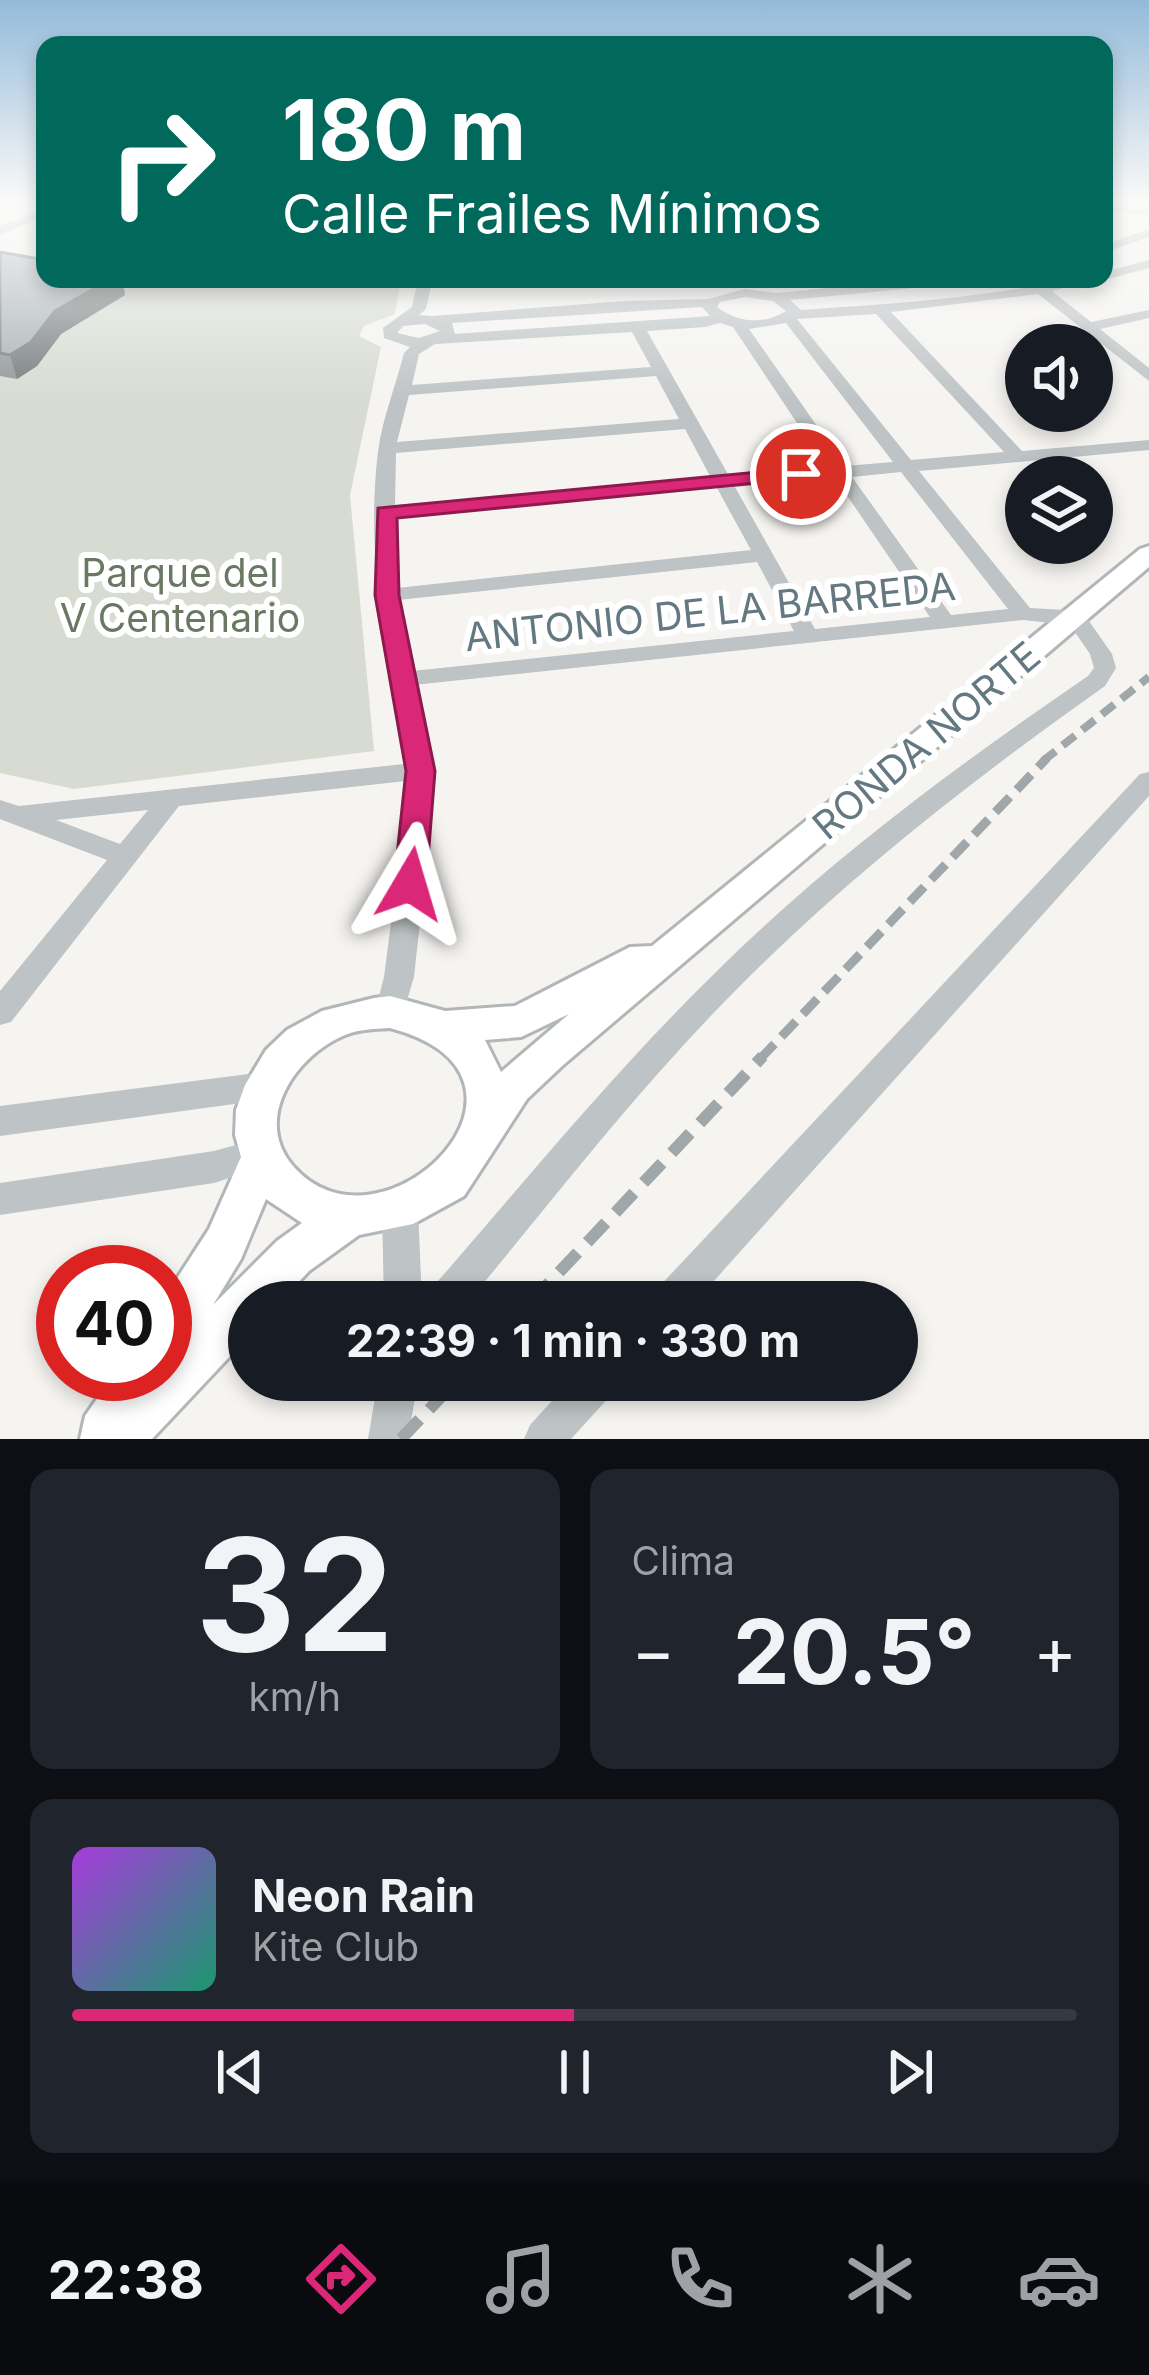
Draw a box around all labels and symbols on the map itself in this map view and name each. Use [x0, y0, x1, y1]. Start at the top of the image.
pin [750, 423, 852, 525]
park label: Parque del V Centenario [60, 549, 300, 641]
street label: ANTONIO DE LA BARREDA [462, 562, 958, 660]
street label: RONDA NORTE [803, 631, 1049, 849]
position arrow [347, 821, 473, 947]
speed limit sign: 40 [36, 1245, 192, 1401]

